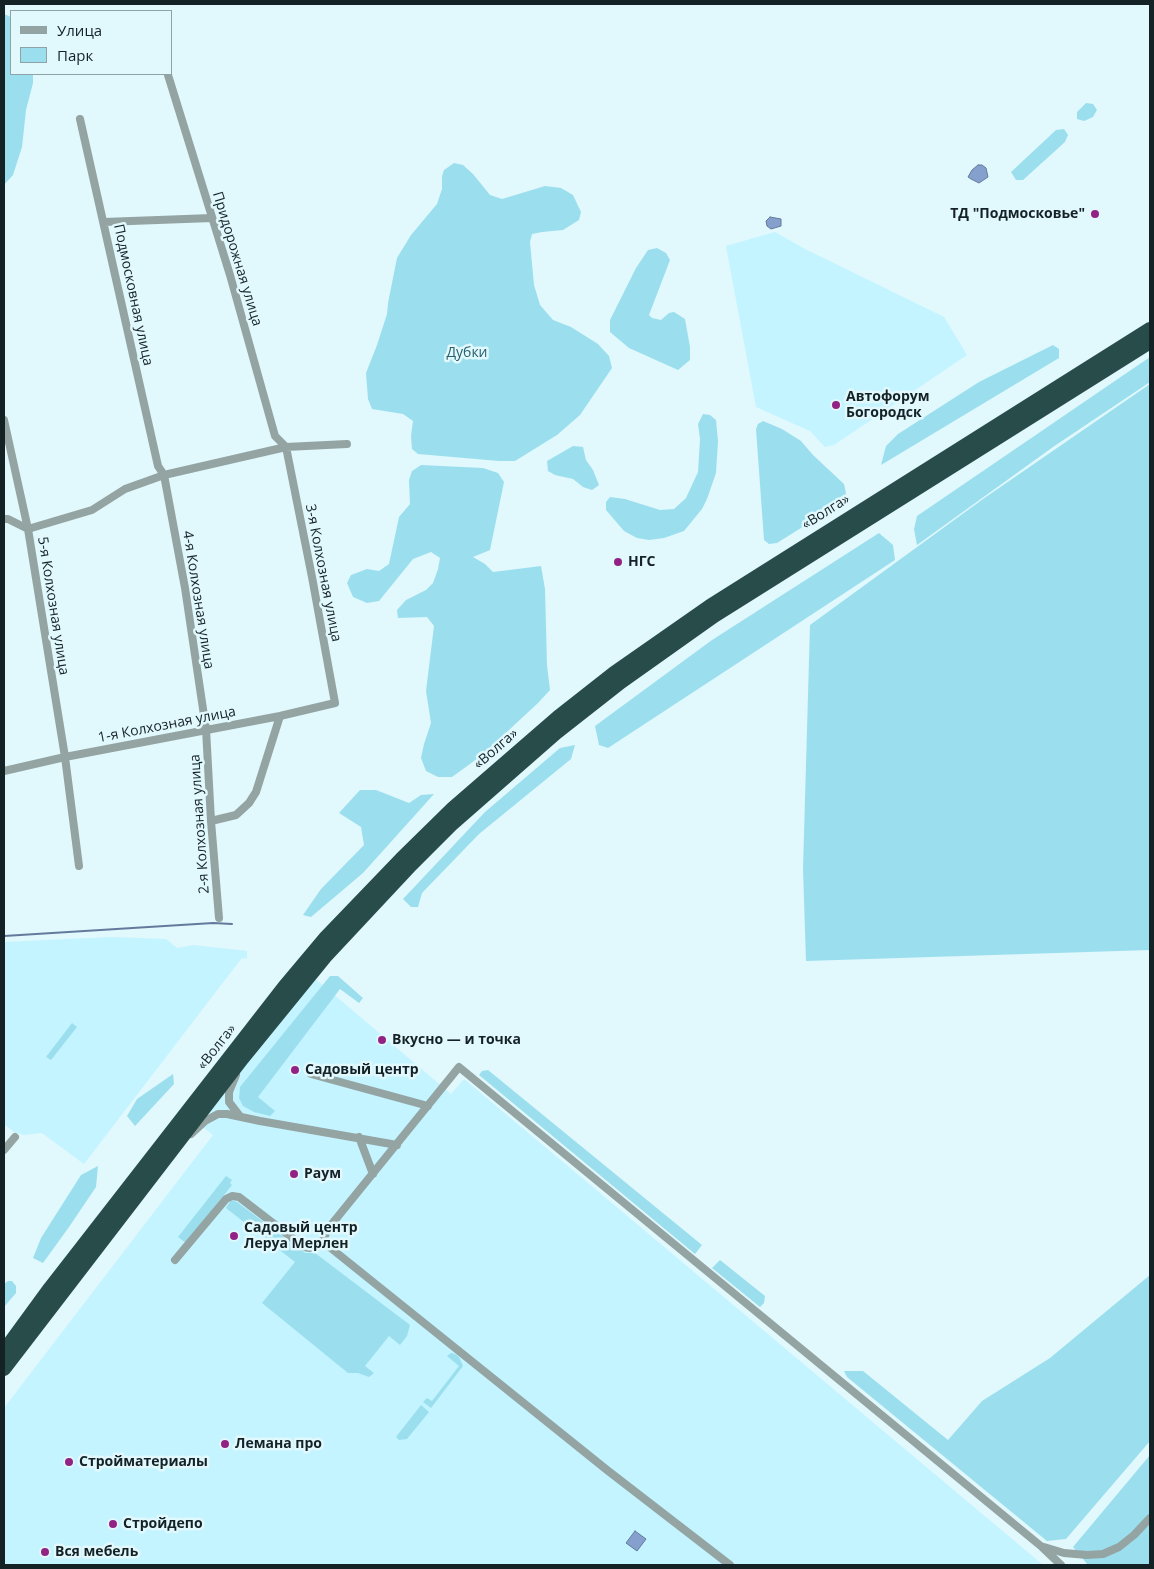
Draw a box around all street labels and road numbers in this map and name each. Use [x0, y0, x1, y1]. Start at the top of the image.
street label: Придорожная улица [209, 190, 265, 328]
street label: Подмосковная улица [110, 223, 156, 367]
street label: «Волга» [799, 491, 853, 533]
street label: 3-я Колхозная улица [301, 503, 345, 643]
street label: 4-я Колхозная улица [179, 530, 217, 670]
street label: 5-я Колхозная улица [34, 536, 72, 676]
street label: 1-я Колхозная улица [97, 703, 237, 747]
street label: «Волга» [470, 725, 522, 773]
street label: 2-я Колхозная улица [187, 754, 213, 894]
street label: «Волга» [194, 1021, 240, 1073]

